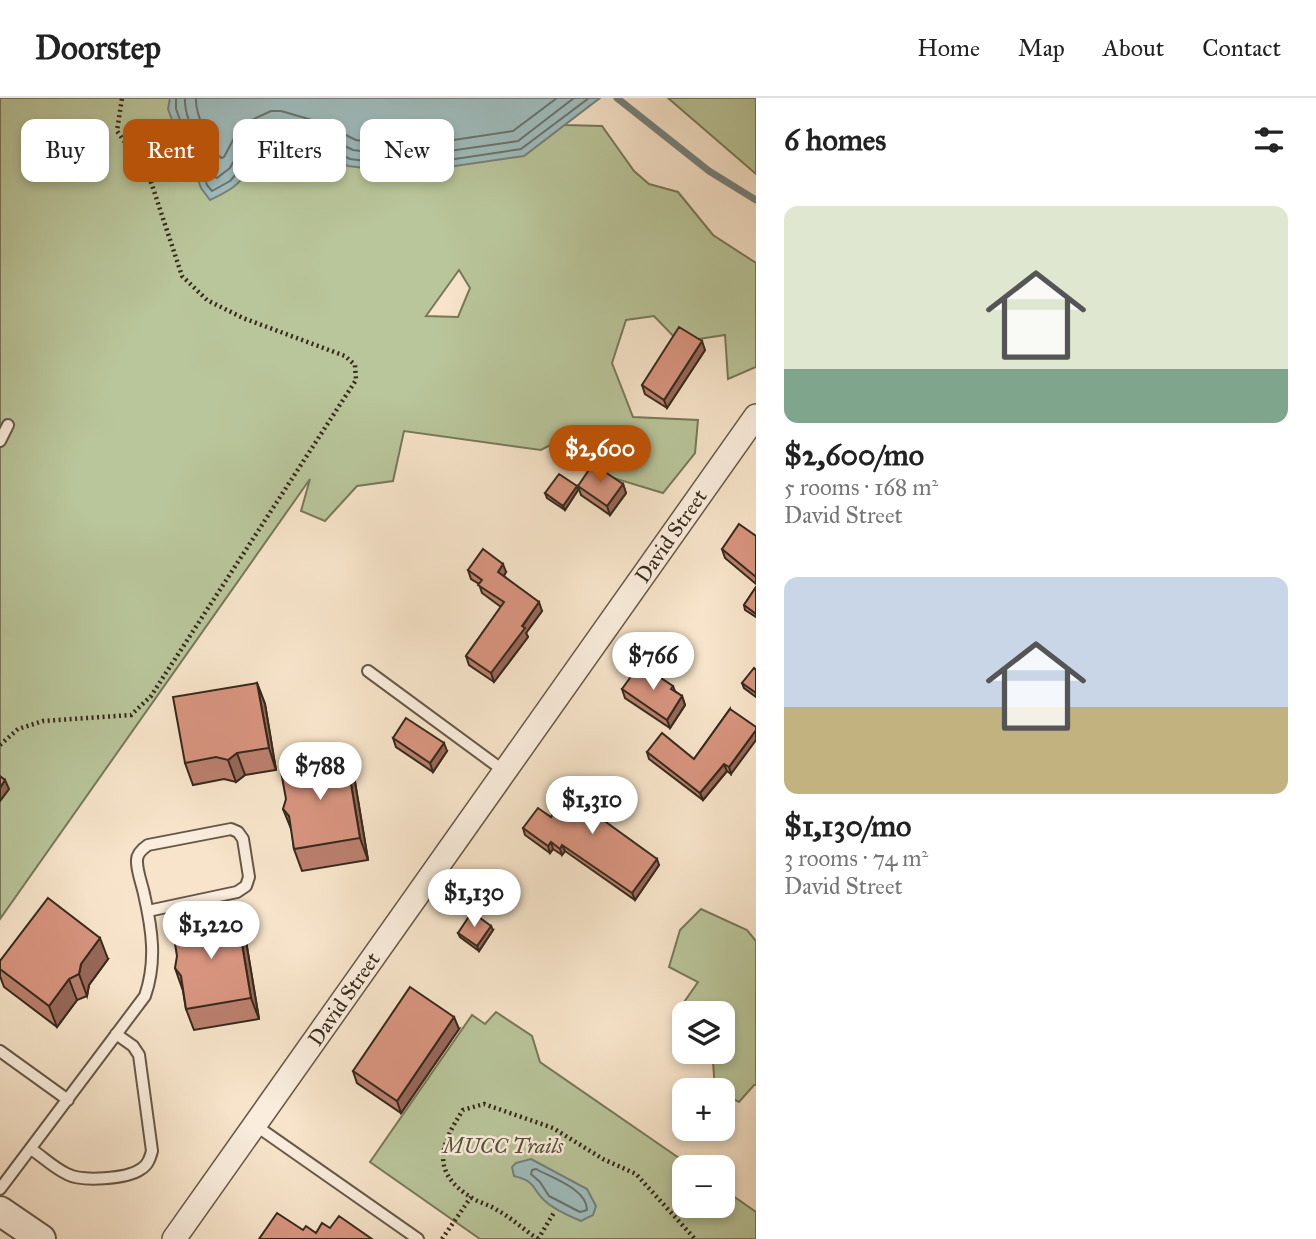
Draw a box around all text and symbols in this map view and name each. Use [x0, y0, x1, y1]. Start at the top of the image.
text: Doorstep [35, 28, 161, 68]
text: Home [917, 33, 980, 63]
text: Map [1018, 33, 1065, 63]
text: About [1103, 33, 1164, 63]
text: Contact [1202, 33, 1281, 63]
chip: Buy [21, 119, 109, 182]
chip: Rent [123, 119, 219, 182]
chip: Filters [233, 119, 346, 182]
chip: New [360, 119, 454, 182]
icon: filters [1250, 121, 1288, 159]
text: 6 homes [784, 122, 886, 158]
icon: home [973, 252, 1099, 378]
pin: $2,600 [543, 426, 657, 485]
text: $2,600 [565, 434, 635, 462]
text: $2,600/mo [784, 437, 924, 473]
text: 5 rooms · 168 m² [784, 473, 938, 501]
street label: David Street [629, 484, 713, 588]
text: David Street [784, 501, 903, 529]
icon: home [973, 623, 1099, 749]
pin: $766 [612, 632, 694, 692]
text: $766 [628, 641, 678, 669]
pin: $788 [279, 742, 361, 802]
text: $788 [295, 751, 345, 779]
pin: $1,310 [535, 776, 649, 836]
text: $1,310 [562, 785, 622, 813]
text: $1,130/mo [784, 808, 911, 844]
text: 3 rooms · 74 m² [784, 844, 928, 872]
pin: $1,130 [417, 870, 531, 929]
text: David Street [784, 872, 903, 900]
text: $1,130 [444, 878, 504, 906]
pin: $1,220 [154, 902, 268, 961]
text: $1,220 [179, 910, 243, 938]
street label: David Street [302, 947, 386, 1051]
map controls [672, 1001, 735, 1218]
button: layers [672, 1001, 735, 1064]
button: + [672, 1078, 735, 1141]
park label: MUCC Trails [441, 1133, 564, 1159]
button: − [672, 1155, 735, 1218]

